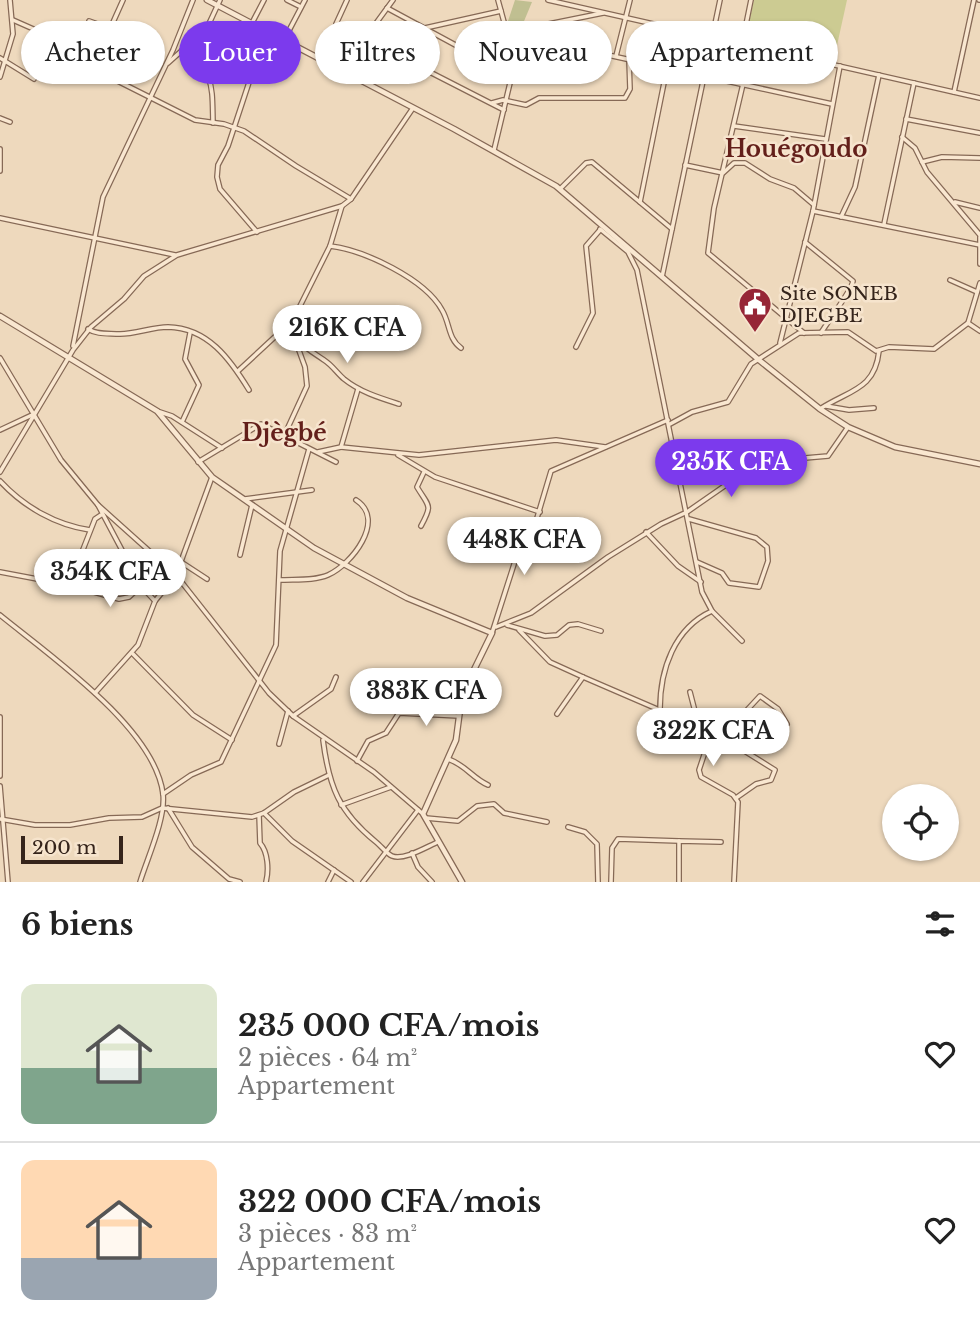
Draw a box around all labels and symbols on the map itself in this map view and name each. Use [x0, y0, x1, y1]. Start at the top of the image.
district label: Houégoudo [725, 135, 867, 163]
place label: Site SONEB DJEGBE [780, 282, 898, 327]
public building icon: Site SONEB DJEGBE [736, 285, 774, 334]
pin: 216K CFA [275, 306, 419, 365]
district label: Djègbé [241, 419, 327, 447]
pin: 235K CFA [659, 440, 803, 499]
pin: 448K CFA [452, 518, 596, 577]
pin: 354K CFA [38, 550, 182, 609]
pin: 383K CFA [354, 668, 498, 728]
pin: 322K CFA [641, 708, 785, 768]
scale bar [21, 833, 122, 865]

